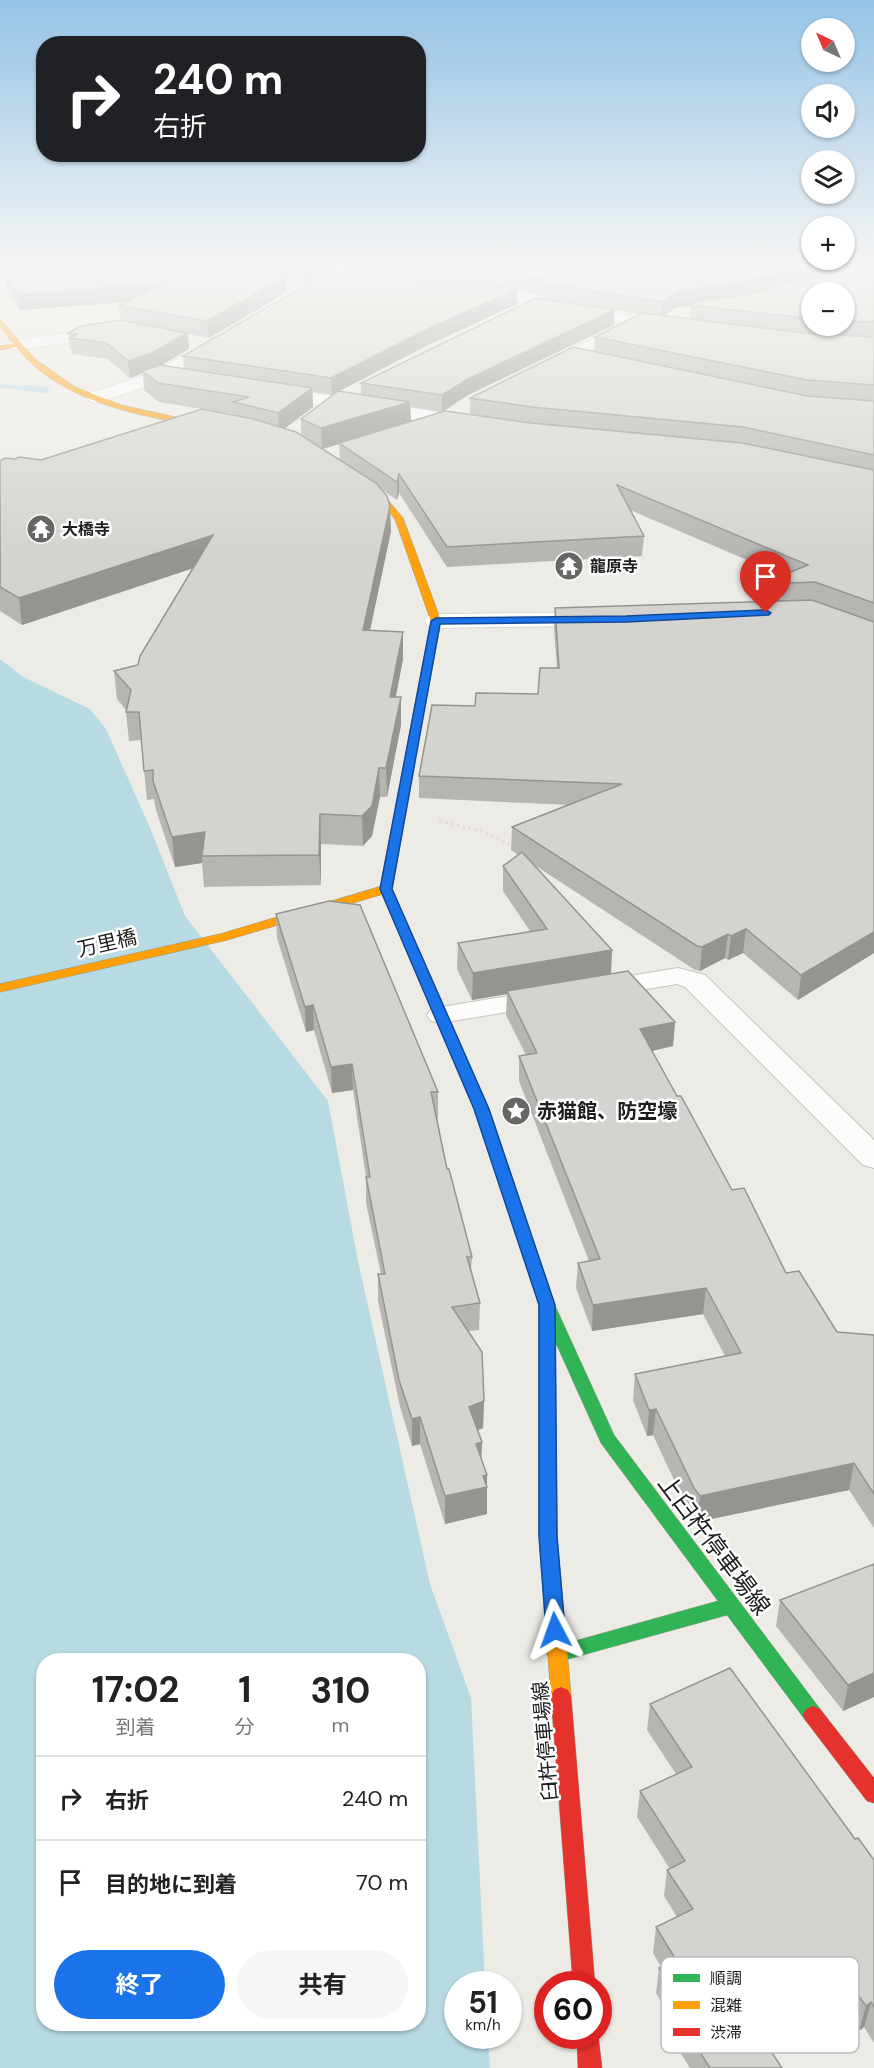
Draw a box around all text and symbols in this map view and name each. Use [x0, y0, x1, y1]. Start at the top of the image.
north arrow [801, 18, 855, 72]
map controls [801, 18, 855, 336]
text: 240 m [153, 52, 283, 107]
icon: right [54, 60, 132, 138]
button: sound [801, 84, 855, 138]
text: 右折 [153, 109, 207, 144]
button: layers [801, 150, 855, 204]
button: + [801, 216, 855, 270]
button: − [801, 282, 855, 336]
temple icon: 大橋寺 [25, 513, 57, 545]
place label: 大橋寺 [62, 519, 110, 540]
temple icon: 龍原寺 [553, 550, 585, 582]
pin [740, 551, 791, 613]
place label: 龍原寺 [590, 556, 638, 577]
icon: arrive [749, 560, 782, 593]
street label: 万里橋 [75, 924, 139, 962]
place icon: 赤猫館、防空壕 [500, 1095, 532, 1127]
place label: 赤猫館、防空壕 [537, 1098, 678, 1124]
street label: 上臼杵停車場線 [651, 1468, 777, 1621]
position arrow [523, 1598, 587, 1662]
text: 17:02 [92, 1666, 179, 1713]
text: 1 [238, 1666, 251, 1713]
text: 310 [310, 1667, 370, 1714]
street label: 臼杵停車場線 [527, 1680, 563, 1802]
text: m [331, 1712, 349, 1738]
text: 到着 [115, 1714, 155, 1740]
text: 分 [235, 1714, 255, 1740]
icon: right [54, 1782, 87, 1815]
text: 240 m [342, 1784, 408, 1813]
text: 右折 [105, 1786, 149, 1815]
icon: arrive [54, 1866, 87, 1899]
text: 70 m [356, 1868, 408, 1897]
text: 目的地に到着 [105, 1870, 237, 1899]
button: 終了 [54, 1950, 225, 2019]
button: 共有 [237, 1950, 408, 2019]
legend [661, 1957, 859, 2053]
text: 順調 [710, 1968, 742, 1989]
speed limit sign: 60 [534, 1971, 612, 2049]
text: 51 [468, 1983, 498, 2022]
text: 混雑 [710, 1995, 742, 2016]
text: km/h [465, 2015, 501, 2035]
text: 渋滞 [710, 2022, 742, 2043]

